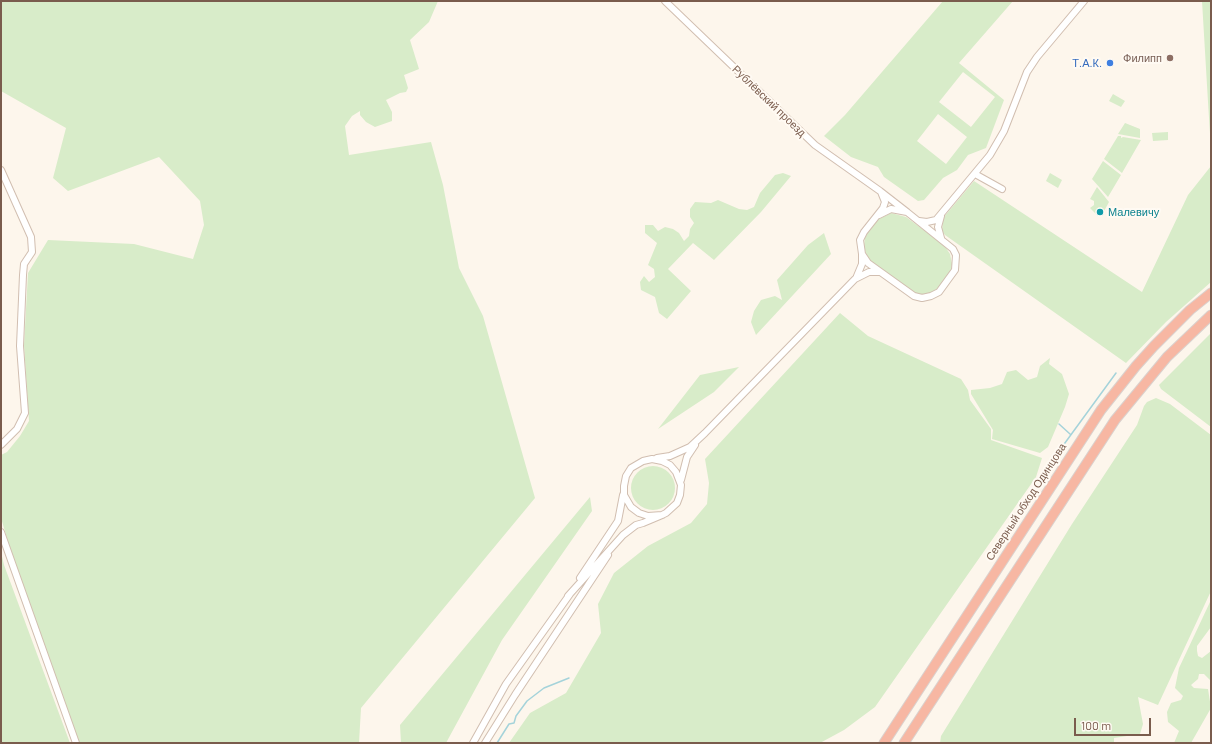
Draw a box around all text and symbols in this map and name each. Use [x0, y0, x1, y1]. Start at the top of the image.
place label: Филипп [1123, 51, 1162, 65]
marker: Филипп [1165, 53, 1175, 63]
place label: Т.А.К. [1072, 56, 1102, 70]
marker: Т.А.К. [1105, 58, 1115, 68]
street label: Рублёвский проезд [729, 63, 809, 139]
place label: Малевичу [1108, 205, 1159, 219]
marker: Малевичу [1095, 207, 1105, 217]
street label: Северный обход Одинцова [983, 441, 1069, 563]
scale bar [1076, 710, 1153, 736]
text: 100 m [1081, 718, 1111, 732]

